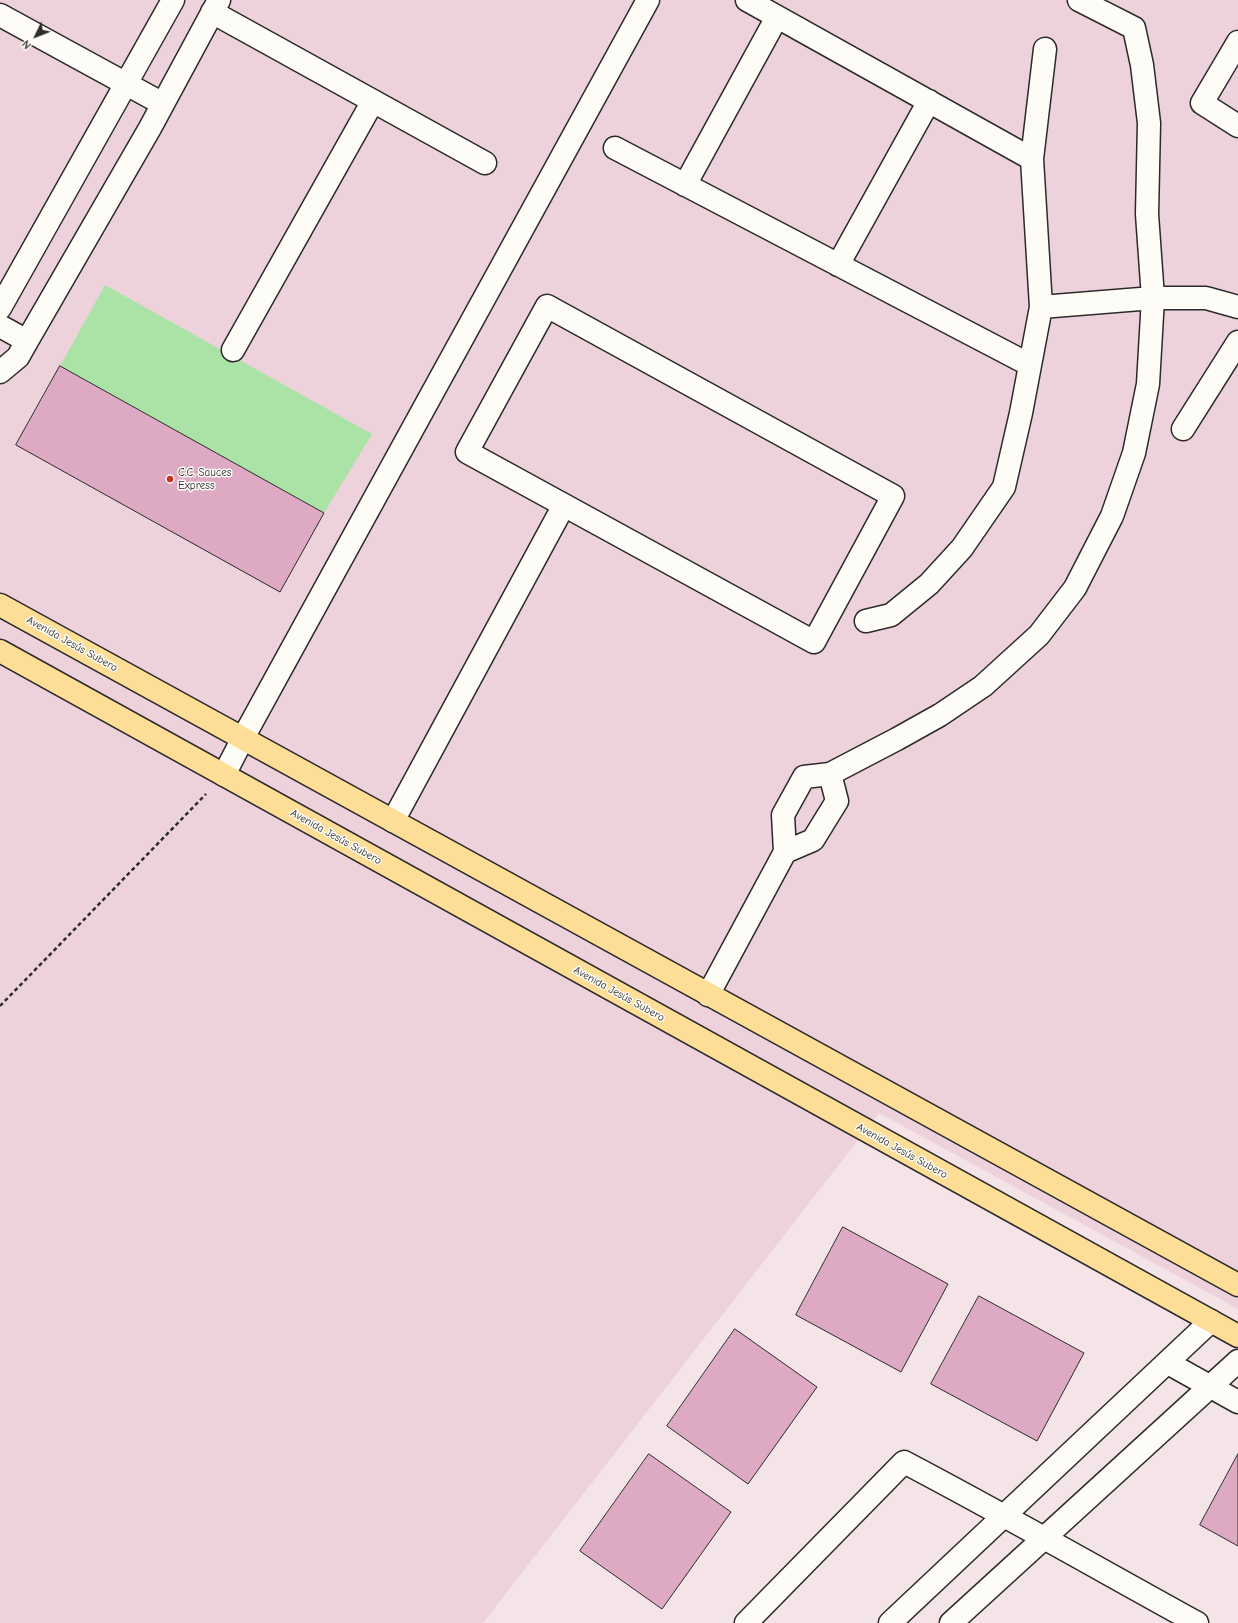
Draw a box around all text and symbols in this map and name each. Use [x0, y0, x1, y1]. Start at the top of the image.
north arrow [16, 16, 56, 56]
text: N [20, 37, 34, 52]
place label: C.C. Sauces Express [178, 466, 231, 492]
marker: C.C. Sauces Express [165, 474, 175, 484]
street label: Avenida Jesús Subero [24, 613, 120, 675]
street label: Avenida Jesús Subero [288, 806, 384, 868]
street label: Avenida Jesús Subero [571, 963, 667, 1025]
street label: Avenida Jesús Subero [854, 1120, 950, 1182]

